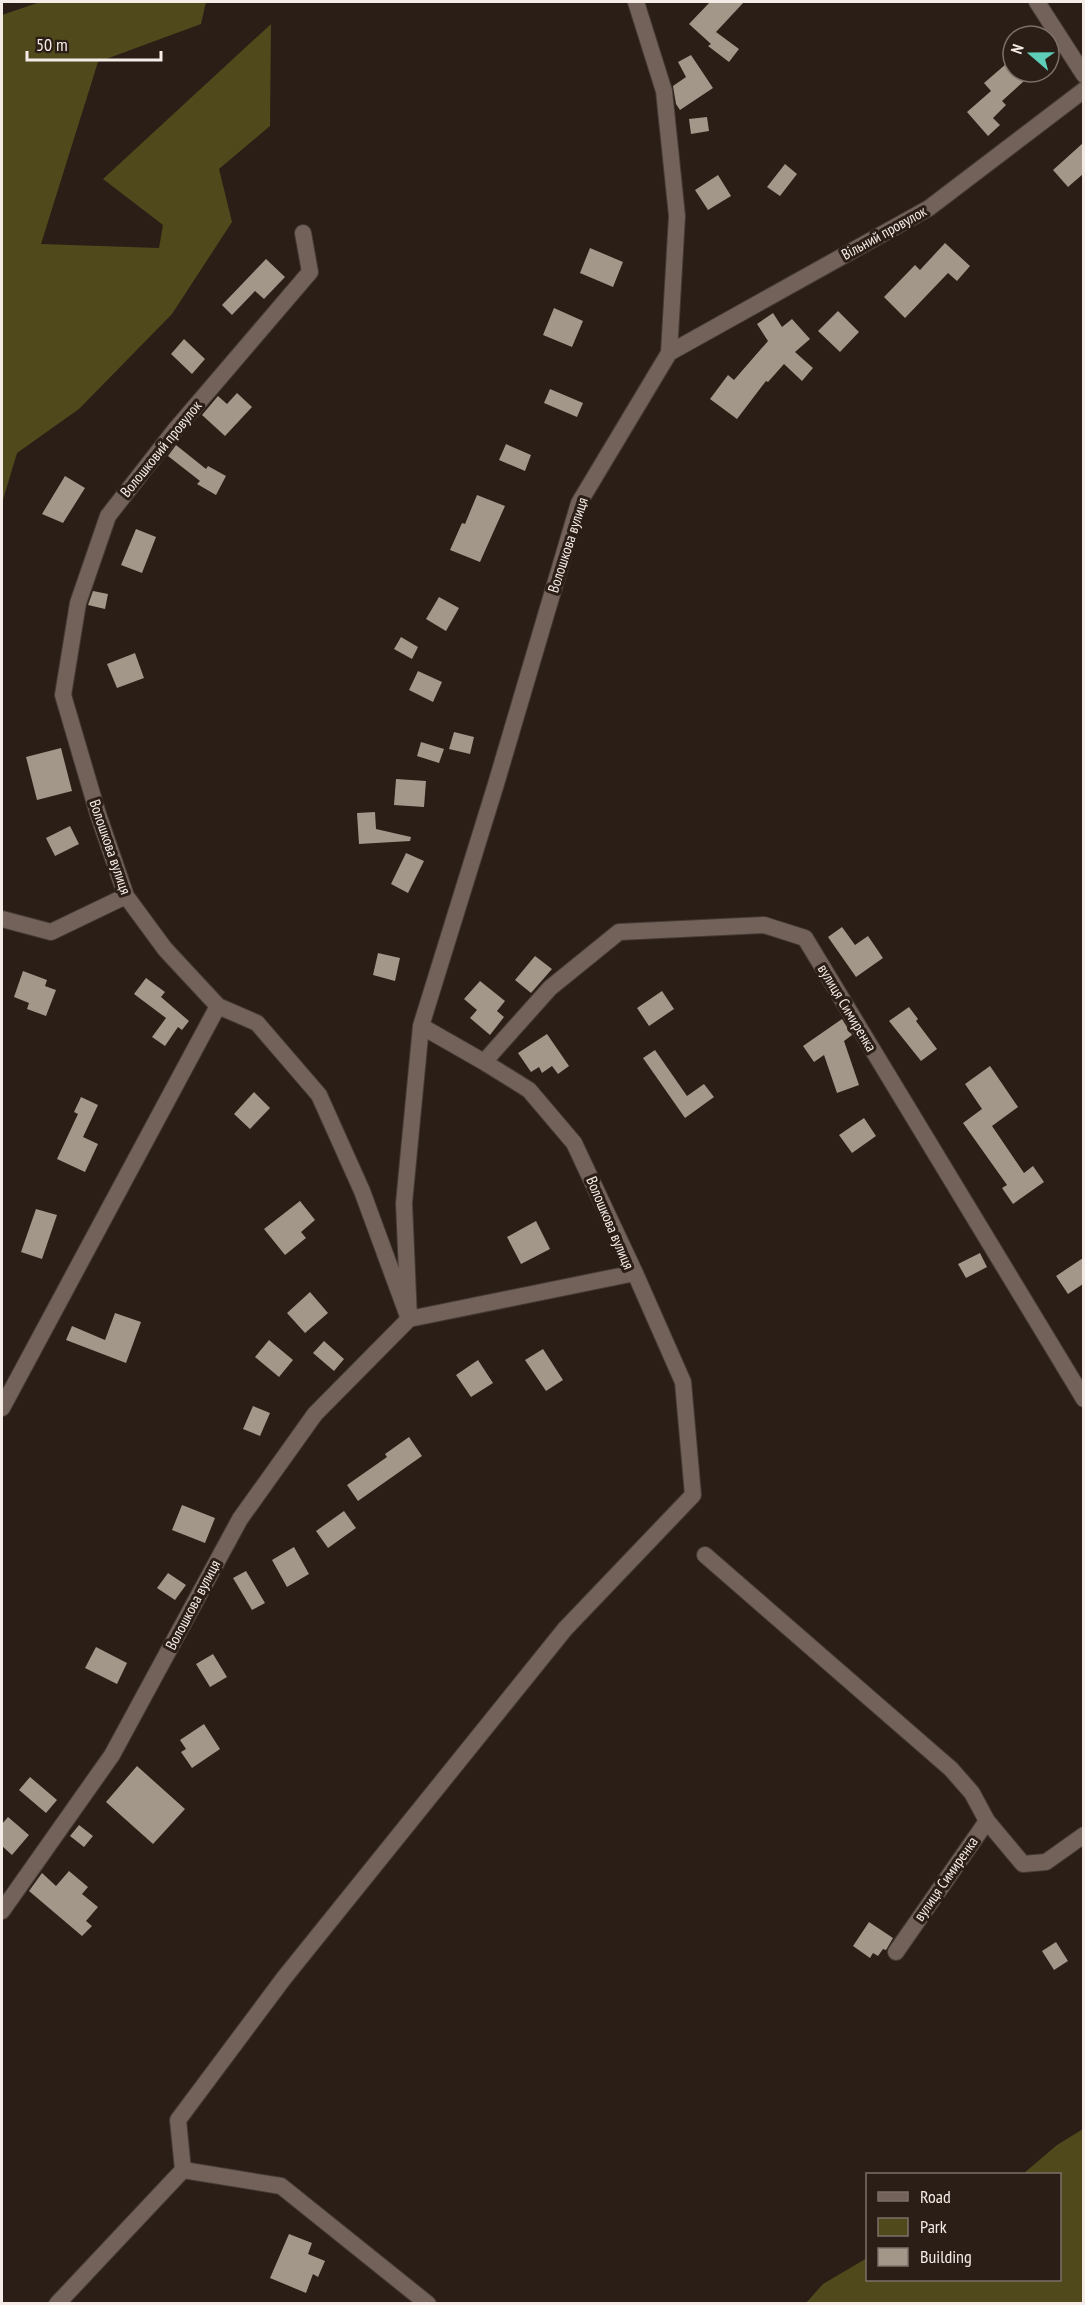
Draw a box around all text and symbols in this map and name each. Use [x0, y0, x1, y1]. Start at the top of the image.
scale bar [27, 24, 160, 62]
north arrow [1001, 24, 1061, 84]
text: 50 m [36, 33, 68, 56]
text: N [1006, 41, 1028, 56]
street label: Вільний провулок [838, 201, 930, 264]
street label: Волошковий провулок [116, 396, 206, 501]
street label: Волошкова вулиця [543, 495, 592, 595]
street label: Волошкова вулиця [85, 797, 136, 897]
street label: вулиця Симиренка [814, 961, 881, 1055]
street label: Волошкова вулиця [582, 1174, 639, 1272]
street label: Волошкова вулиця [161, 1556, 224, 1653]
street label: вулиця Симиренка [910, 1833, 982, 1925]
legend [866, 2173, 1061, 2281]
text: Road [920, 2185, 951, 2208]
text: Park [920, 2215, 947, 2238]
text: Building [920, 2245, 972, 2268]

